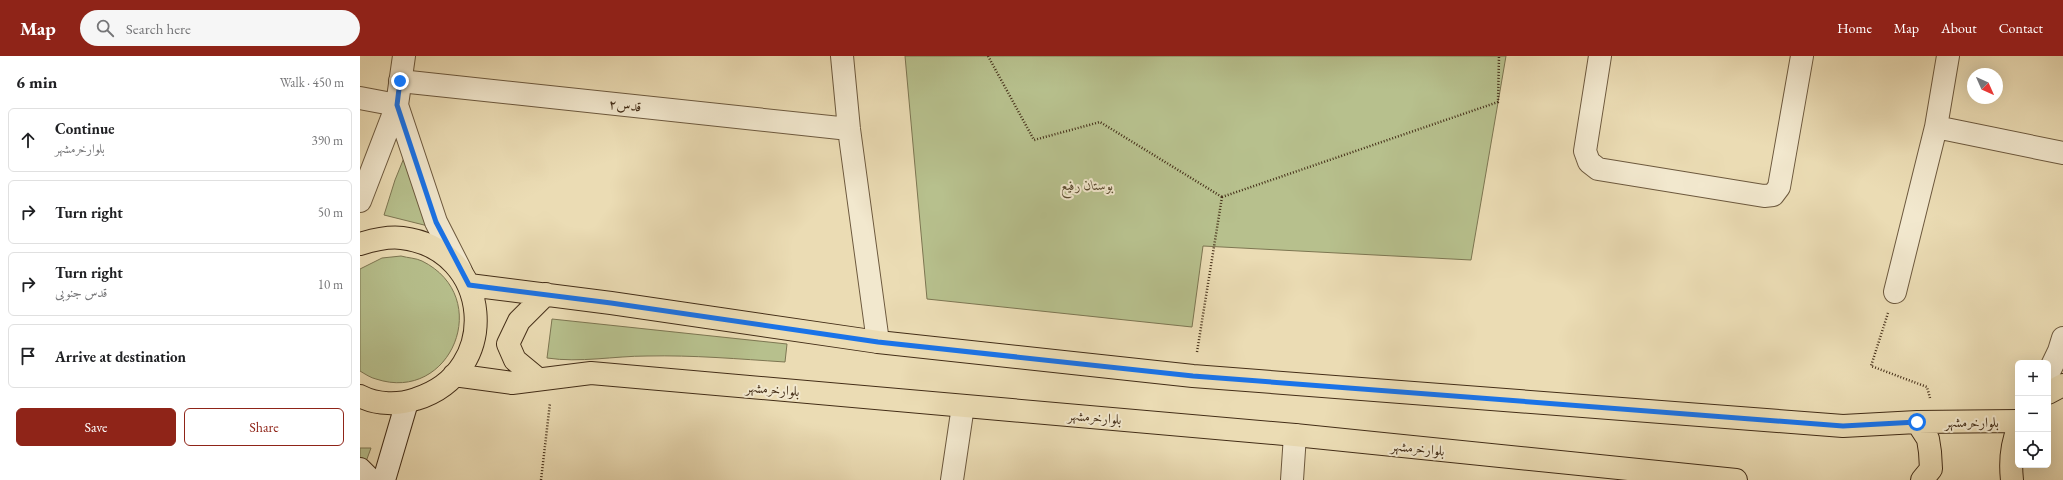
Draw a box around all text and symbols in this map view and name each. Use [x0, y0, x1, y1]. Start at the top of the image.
search box [80, 10, 360, 46]
text: Map [20, 16, 56, 41]
icon: search [94, 17, 116, 39]
text: Search here [126, 19, 191, 38]
text: Home [1837, 19, 1872, 37]
text: Map [1894, 19, 1919, 37]
text: About [1941, 19, 1977, 37]
text: Contact [1999, 19, 2043, 37]
north arrow [1967, 68, 2003, 104]
text: 6 min [16, 71, 57, 93]
route end [391, 72, 409, 90]
text: Walk · 450 m [280, 74, 344, 91]
street label: قدس۲ [608, 94, 642, 116]
text: Continue [55, 119, 115, 138]
icon: ahead [17, 129, 39, 151]
text: 390 m [312, 132, 343, 149]
text: بلوارخرمشهر [55, 140, 105, 157]
park label: بوستان رفیع [1061, 176, 1114, 199]
icon: right [17, 201, 39, 223]
text: Turn right [55, 203, 123, 222]
text: 50 m [318, 204, 343, 221]
text: Turn right [55, 263, 123, 282]
icon: right [17, 273, 39, 295]
text: 10 m [318, 276, 343, 293]
text: قدس جنوبی [55, 284, 107, 301]
icon: arrive [17, 345, 39, 367]
text: Arrive at destination [55, 347, 186, 366]
map controls [2015, 360, 2051, 468]
button: + [2015, 360, 2051, 396]
street label: بلوارخرمشهر [743, 378, 801, 401]
button: − [2015, 396, 2051, 432]
street label: بلوارخرمشهر [1065, 406, 1123, 429]
button: Save [16, 408, 176, 446]
button: Share [184, 408, 344, 446]
route start [1908, 413, 1926, 431]
street label: بلوارخرمشهر [1943, 413, 1999, 432]
button: locate [2015, 432, 2051, 468]
street label: بلوارخرمشهر [1388, 436, 1446, 461]

